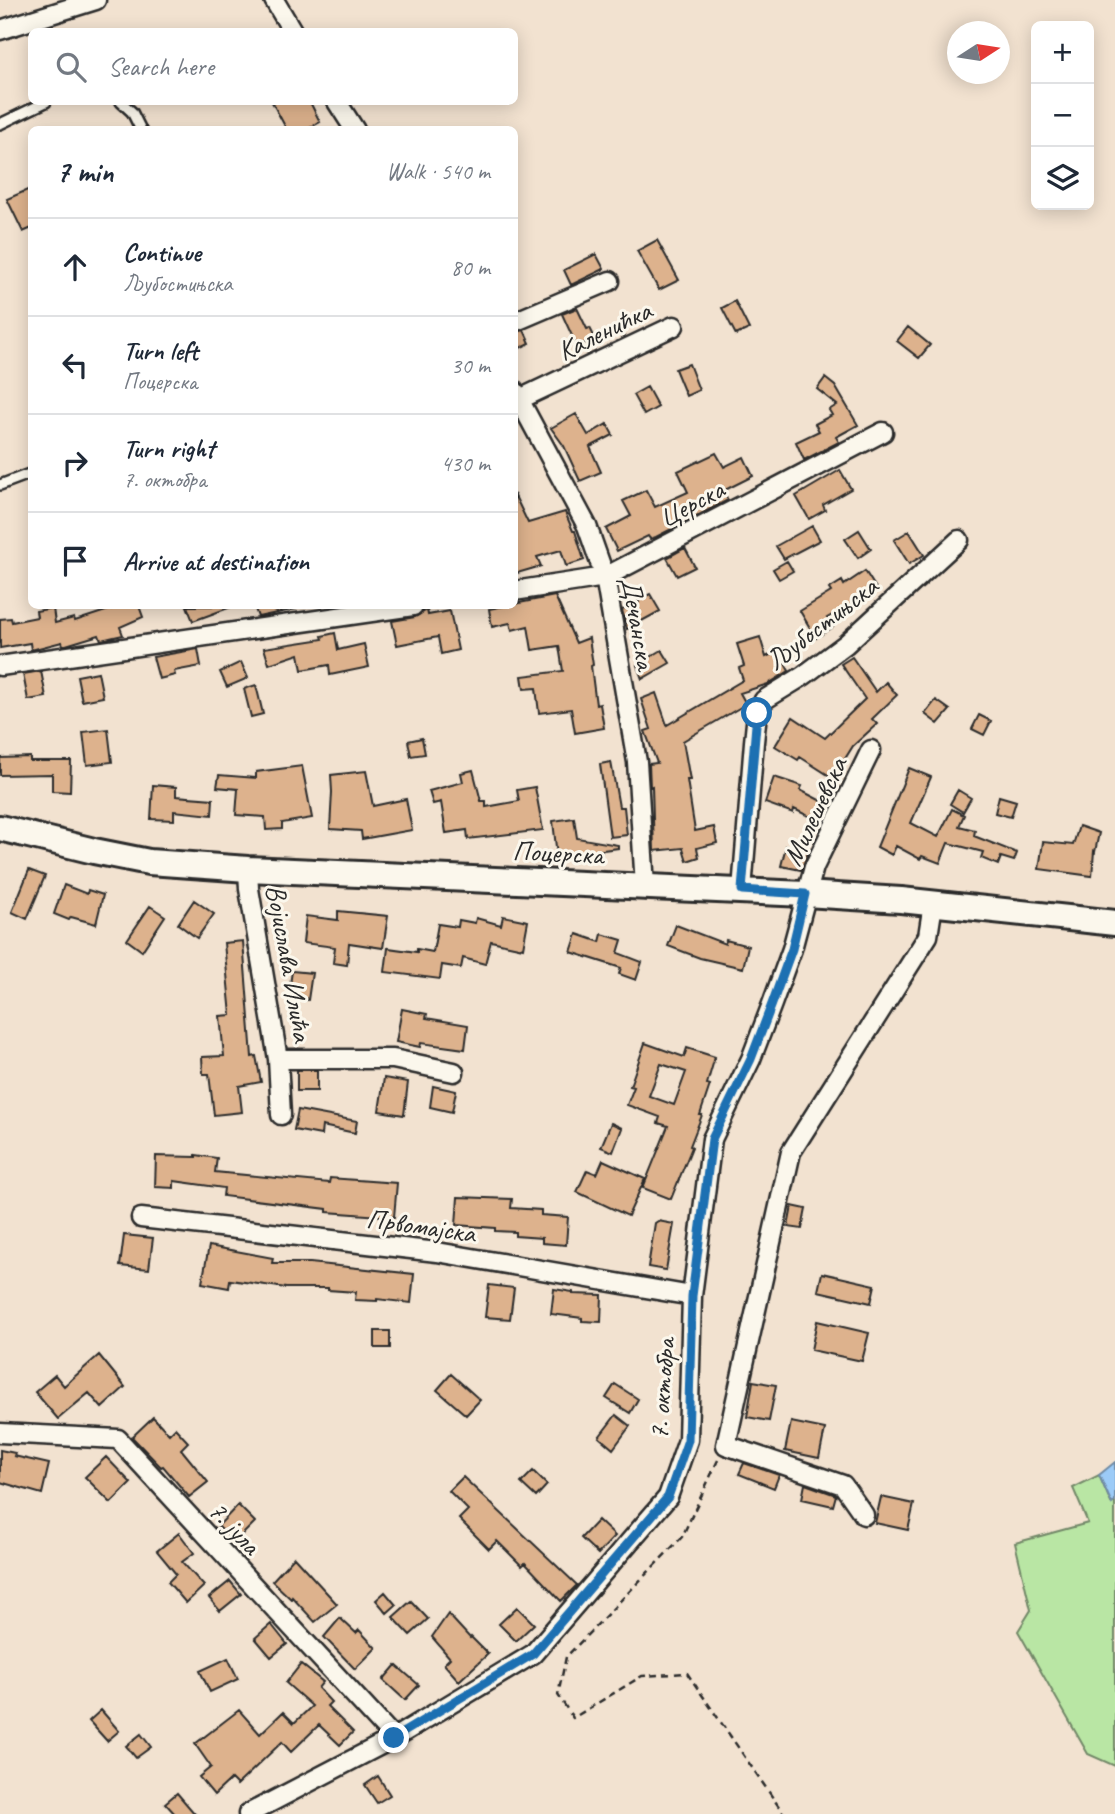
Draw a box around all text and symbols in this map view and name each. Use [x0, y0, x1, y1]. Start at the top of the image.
north arrow [947, 21, 1010, 84]
map controls [1031, 21, 1094, 210]
button: + [1031, 21, 1094, 84]
search box [28, 28, 518, 105]
icon: search [52, 48, 90, 86]
text: Search here [108, 50, 214, 83]
button: − [1031, 84, 1094, 147]
button: layers [1031, 147, 1094, 210]
text: 7 min [56, 153, 113, 191]
text: Walk · 540 m [386, 157, 490, 186]
text: Continue [123, 236, 201, 269]
icon: ahead [56, 248, 94, 286]
text: 80 m [451, 253, 490, 282]
text: Љубостињска [123, 269, 232, 298]
street label: Каленићка [551, 292, 659, 368]
text: Turn left [123, 334, 198, 367]
icon: left [56, 346, 94, 384]
text: 30 m [451, 351, 490, 380]
text: Поцерска [123, 367, 197, 396]
text: Turn right [123, 432, 214, 465]
icon: right [56, 444, 94, 482]
text: 430 m [441, 449, 490, 478]
text: 7. октобра [123, 465, 206, 494]
street label: Церска [652, 471, 732, 535]
icon: arrive [56, 542, 94, 580]
text: Arrive at destination [123, 545, 309, 578]
street label: Љубостињска [758, 568, 886, 678]
street label: Дечанска [613, 574, 664, 675]
route start [741, 697, 772, 728]
street label: Милешевска [774, 750, 855, 871]
street label: Поцерска [512, 833, 607, 872]
street label: Војислава Илића [258, 882, 321, 1046]
street label: Првомајска [364, 1201, 479, 1251]
street label: 7. октобра [641, 1335, 683, 1441]
street label: 7. јула [201, 1493, 270, 1563]
route end [378, 1722, 409, 1753]

